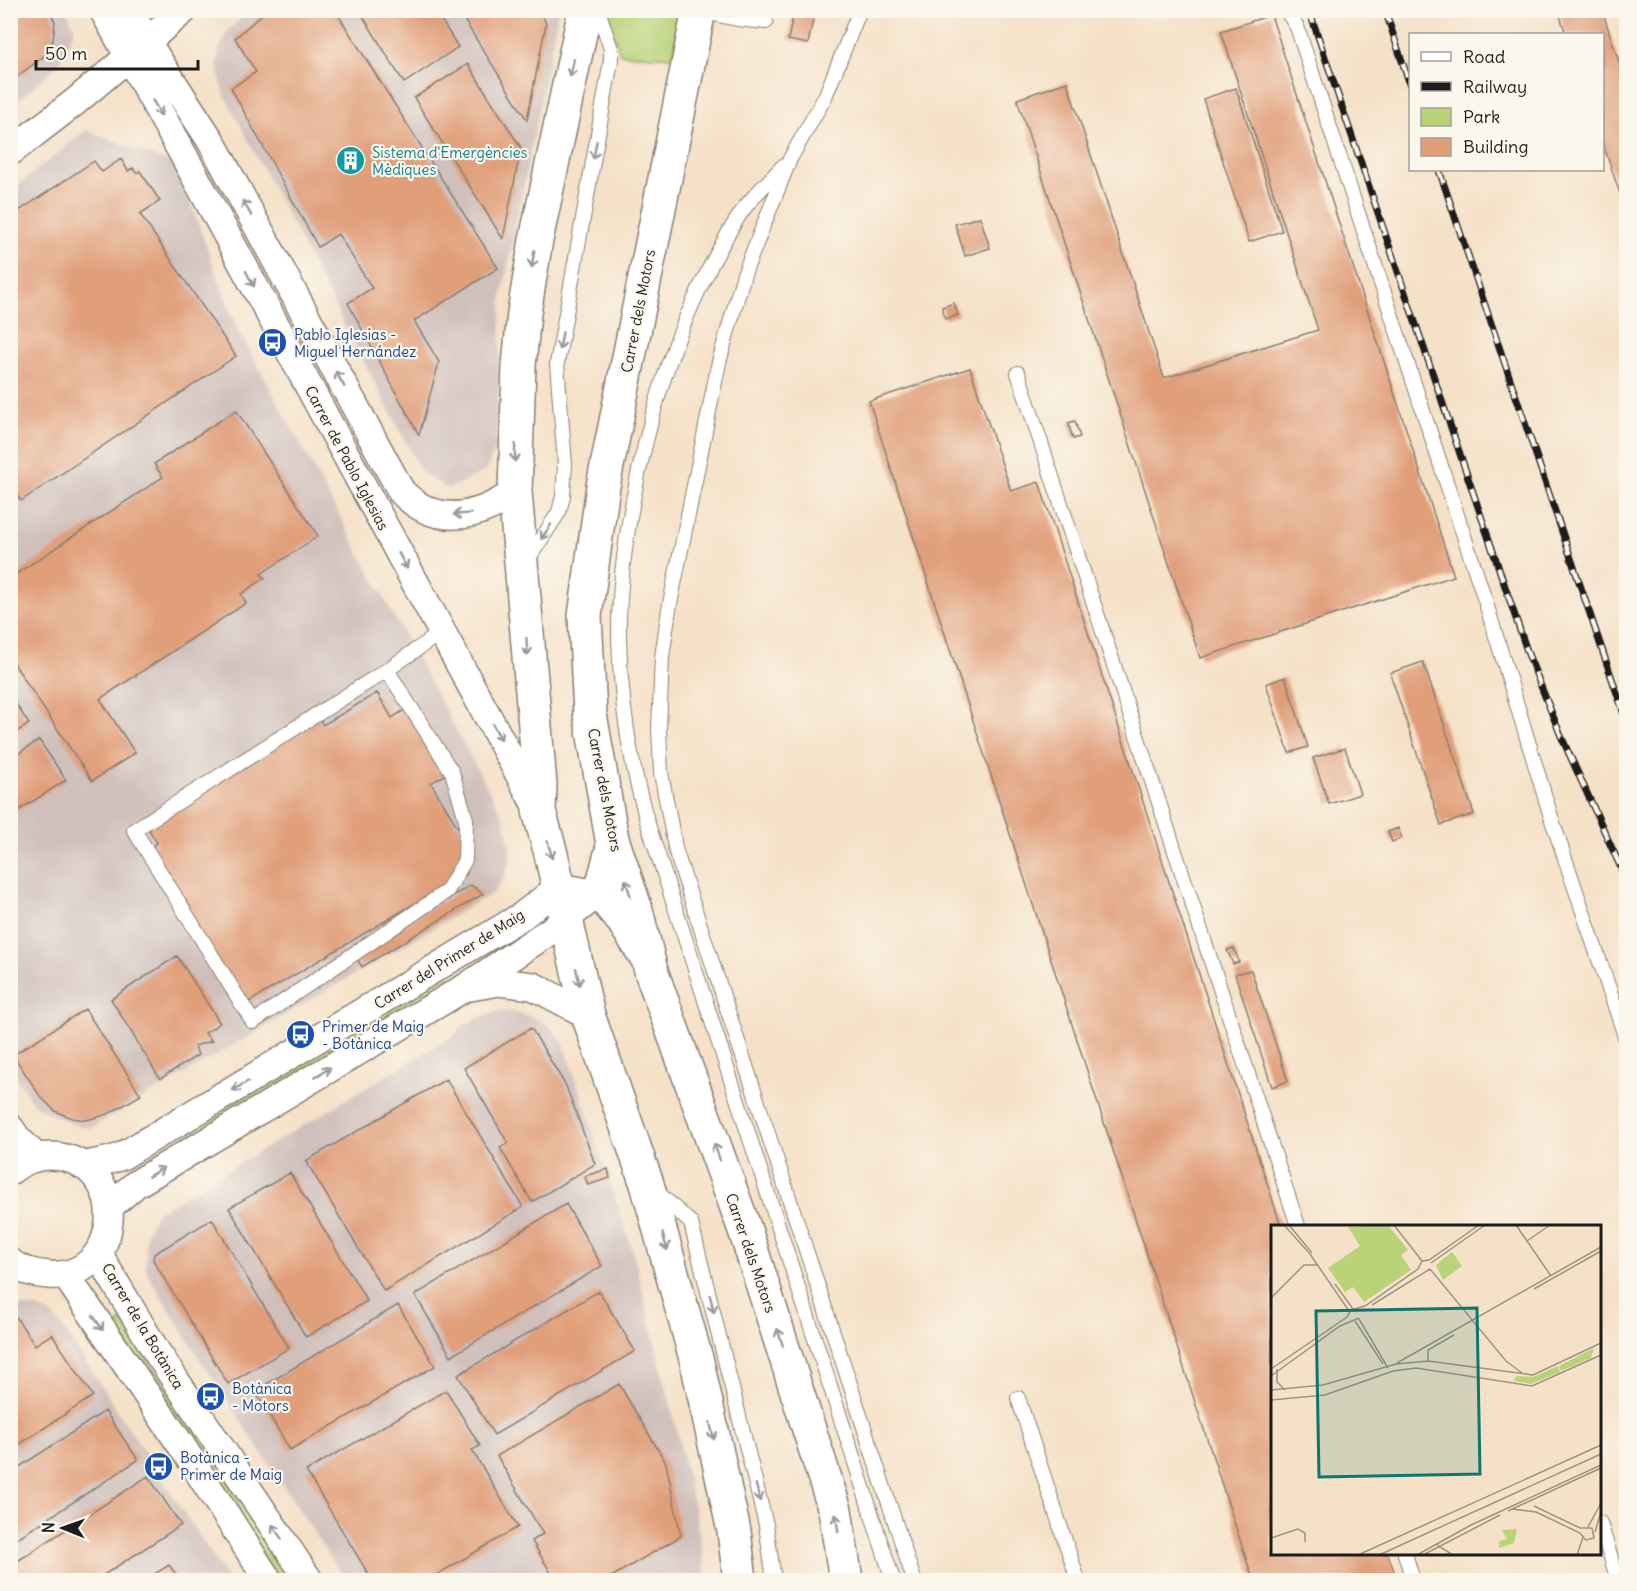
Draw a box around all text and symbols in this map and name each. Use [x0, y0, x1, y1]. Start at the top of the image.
scale bar [36, 33, 198, 71]
legend [1409, 33, 1604, 171]
text: 50 m [45, 42, 87, 65]
text: Road [1463, 45, 1506, 68]
one-way arrow [566, 57, 577, 77]
text: Railway [1463, 75, 1527, 98]
one-way arrow [151, 99, 163, 116]
text: Park [1463, 105, 1500, 128]
text: Building [1463, 135, 1528, 158]
one-way arrow [589, 139, 600, 159]
place label: Sistema d'Emergències Mèdiques [372, 143, 528, 179]
building icon: Sistema d'Emergències Mèdiques [335, 145, 367, 177]
one-way arrow [241, 200, 253, 217]
one-way arrow [527, 248, 538, 268]
street label: Carrer dels Motors [617, 248, 659, 374]
one-way arrow [244, 270, 256, 287]
place label: Pablo Iglesias - Miguel Hernández [294, 325, 416, 361]
bus stop icon: Pablo Iglesias - Miguel Hernández [257, 327, 289, 359]
one-way arrow [555, 331, 566, 351]
one-way arrow [334, 371, 346, 388]
street label: Carrer de Pablo Iglesias [301, 383, 393, 534]
one-way arrow [510, 442, 521, 462]
one-way arrow [452, 509, 472, 520]
one-way arrow [540, 523, 553, 540]
one-way arrow [397, 552, 409, 569]
one-way arrow [522, 637, 533, 656]
one-way arrow [491, 723, 503, 740]
street label: Carrer dels Motors [584, 727, 626, 853]
one-way arrow [544, 840, 556, 859]
one-way arrow [622, 879, 633, 898]
street label: Carrer del Primer de Maig [370, 905, 528, 1013]
one-way arrow [573, 967, 585, 986]
place label: Primer de Maig - Botànica [322, 1017, 424, 1053]
bus stop icon: Primer de Maig - Botànica [285, 1019, 317, 1051]
one-way arrow [314, 1066, 331, 1078]
one-way arrow [231, 1081, 248, 1093]
one-way arrow [710, 1143, 721, 1162]
one-way arrow [147, 1166, 164, 1178]
street label: Carrer dels Motors [722, 1191, 780, 1315]
inset map [1271, 1225, 1601, 1555]
one-way arrow [659, 1232, 671, 1251]
street label: Carrer de la Botànica [98, 1260, 188, 1393]
one-way arrow [706, 1294, 718, 1313]
one-way arrow [92, 1314, 104, 1330]
one-way arrow [773, 1328, 784, 1347]
place label: Botànica - Motors [232, 1379, 292, 1415]
bus stop icon: Botànica - Motors [195, 1381, 227, 1413]
one-way arrow [707, 1421, 718, 1440]
place label: Botànica - Primer de Maig [180, 1448, 282, 1484]
bus stop icon: Botànica - Primer de Maig [143, 1450, 175, 1482]
one-way arrow [753, 1484, 765, 1503]
north arrow [33, 1498, 93, 1558]
one-way arrow [832, 1513, 843, 1533]
text: N [38, 1522, 58, 1533]
one-way arrow [271, 1524, 283, 1541]

